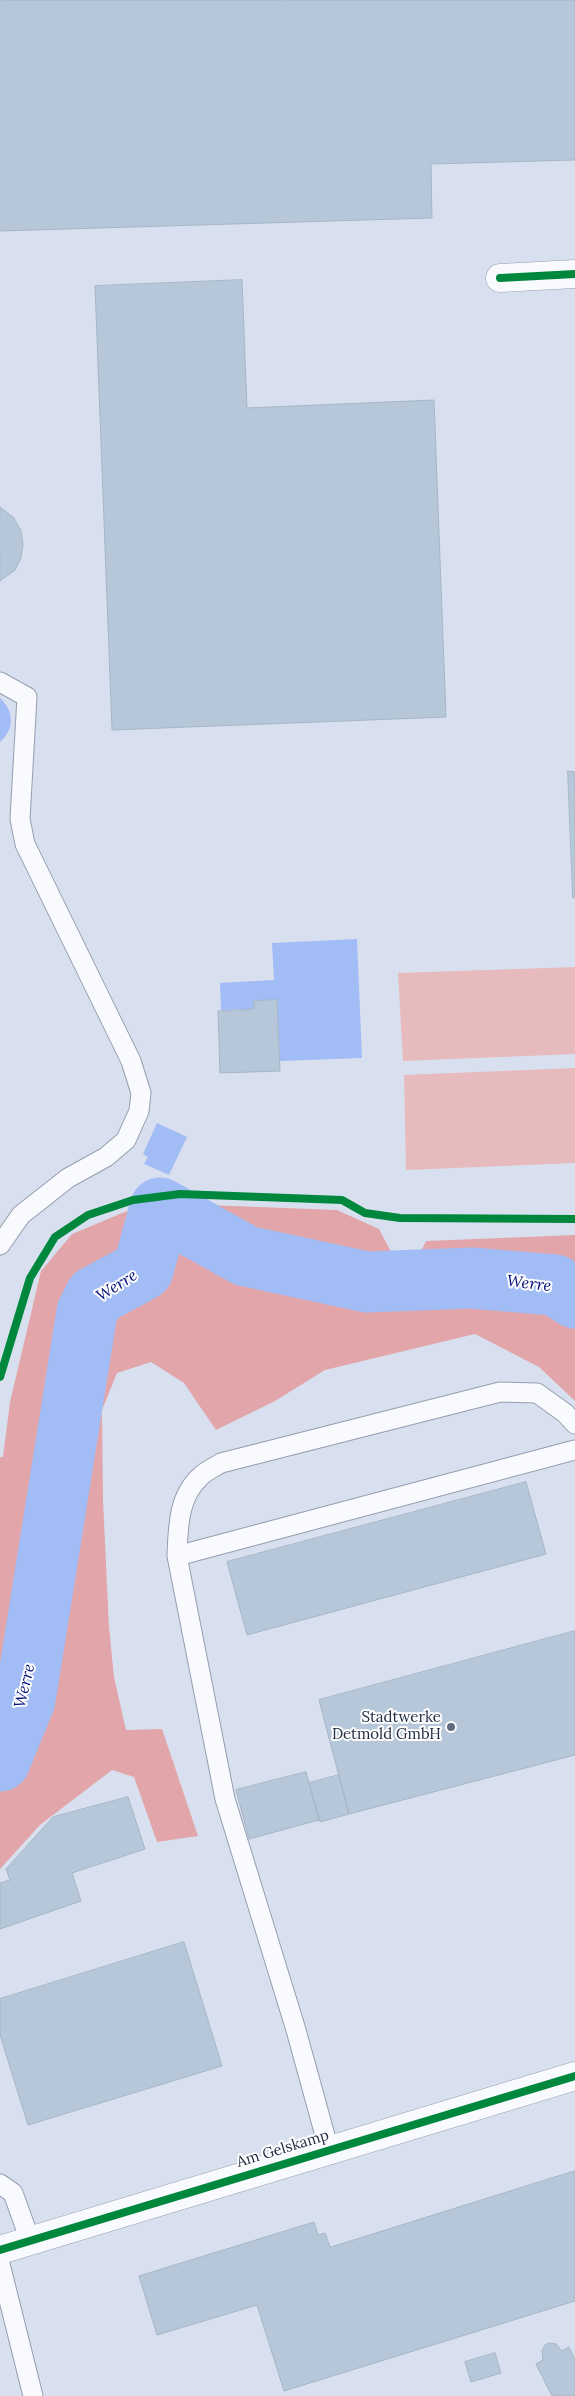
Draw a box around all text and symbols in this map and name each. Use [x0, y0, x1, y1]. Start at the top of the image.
water label: Werre [93, 1266, 141, 1306]
water label: Werre [506, 1272, 552, 1296]
water label: Werre [11, 1662, 39, 1710]
place label: Stadtwerke Detmold GmbH [332, 1709, 441, 1744]
marker: Stadtwerke Detmold GmbH [445, 1721, 457, 1733]
street label: Am Gelskamp [235, 2126, 331, 2172]

